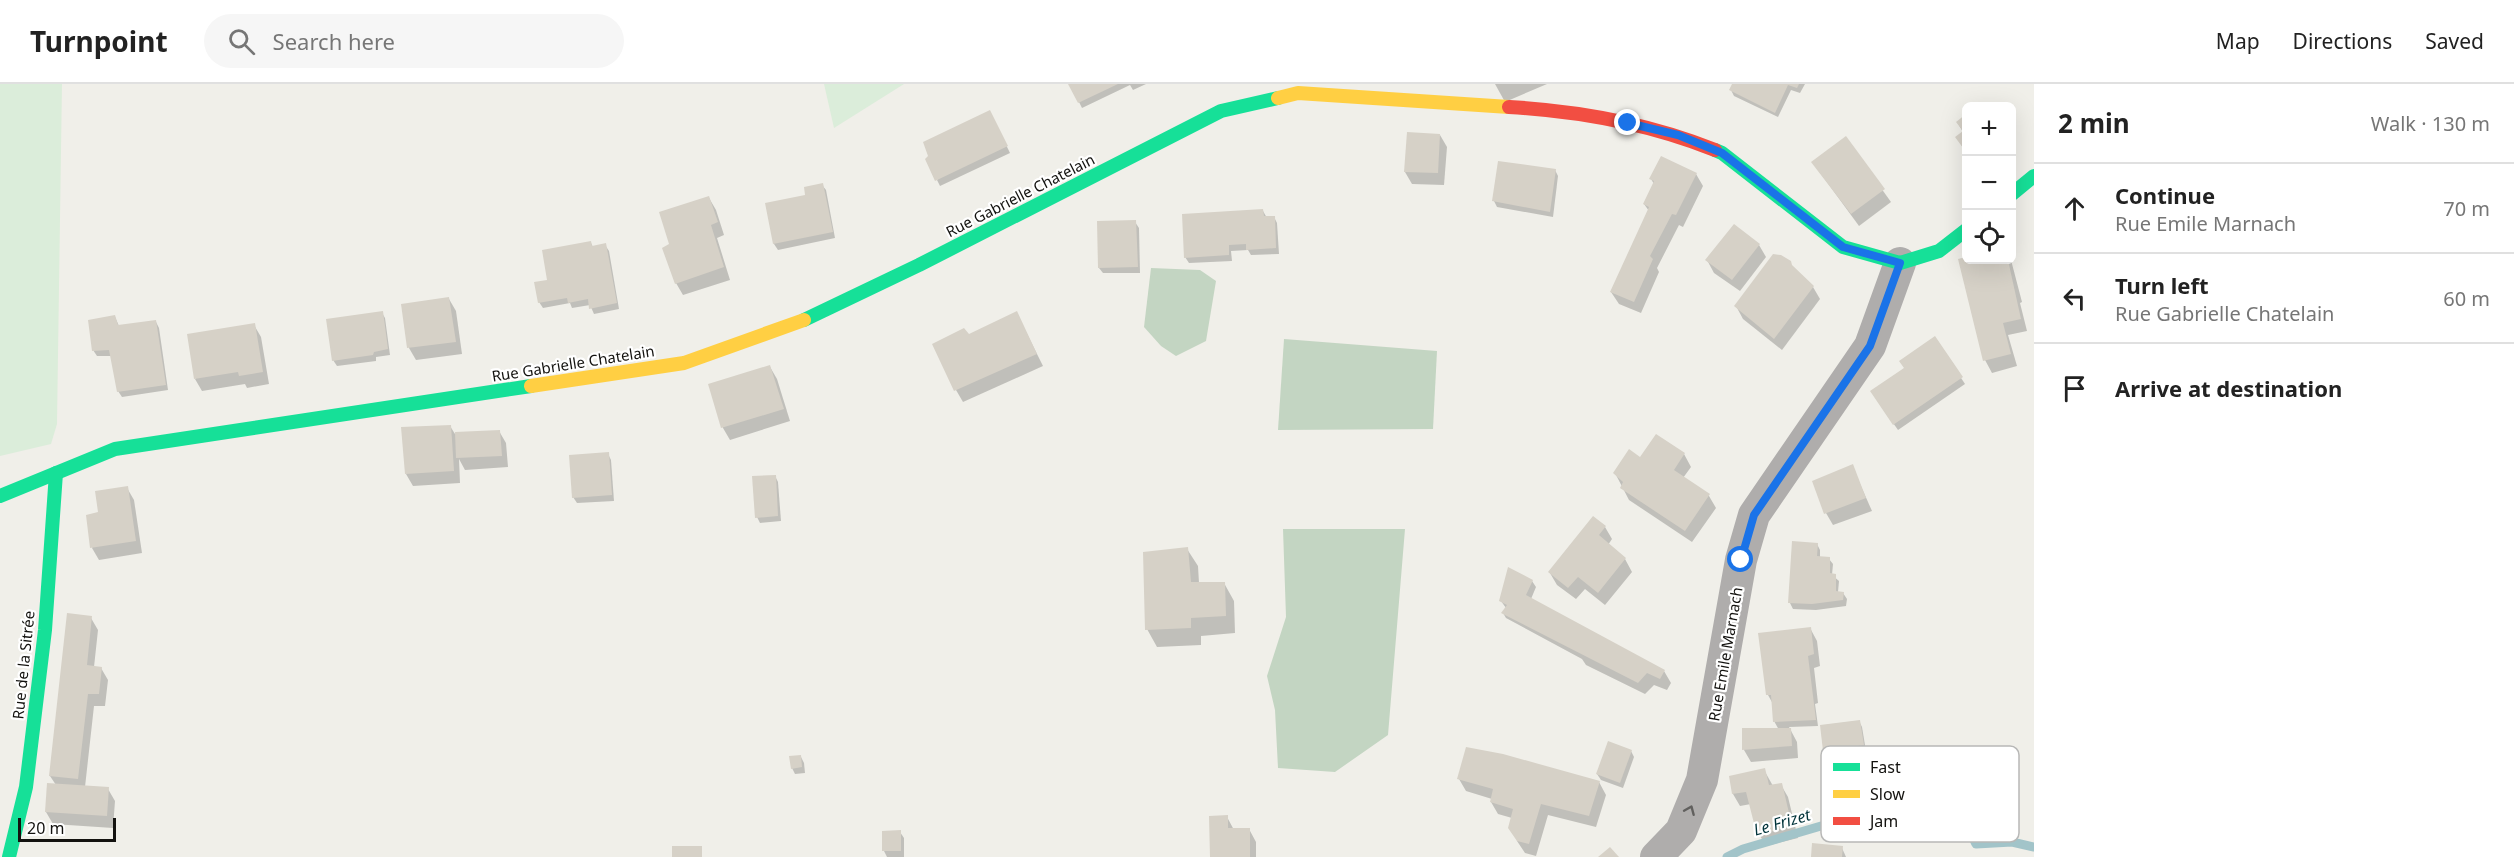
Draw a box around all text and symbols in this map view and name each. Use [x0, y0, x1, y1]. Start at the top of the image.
search box [204, 14, 624, 68]
text: Turnpoint [30, 22, 168, 60]
icon: search [225, 25, 258, 58]
text: Search here [273, 26, 395, 56]
text: Map [2216, 27, 2260, 55]
text: Directions [2293, 27, 2392, 55]
text: Saved [2425, 27, 2484, 55]
map controls [1962, 102, 2016, 264]
button: + [1962, 102, 2016, 156]
text: 2 min [2058, 105, 2130, 141]
route end [1614, 109, 1640, 135]
text: Walk · 130 m [2371, 110, 2490, 137]
street label: Rue Gabrielle Chatelain [942, 149, 1098, 241]
button: − [1962, 156, 2016, 210]
text: Continue [2115, 180, 2215, 210]
icon: ahead [2058, 192, 2091, 225]
text: 70 m [2443, 195, 2490, 222]
button: locate [1962, 210, 2016, 264]
text: Rue Emile Marnach [2115, 210, 2296, 237]
text: Turn left [2115, 270, 2209, 300]
icon: left [2058, 282, 2091, 315]
text: 60 m [2443, 285, 2490, 312]
text: Rue Gabrielle Chatelain [2115, 300, 2334, 327]
street label: Rue Gabrielle Chatelain [490, 340, 656, 386]
icon: arrive [2058, 372, 2091, 405]
text: Arrive at destination [2115, 373, 2342, 403]
route start [1727, 546, 1753, 572]
street label: Rue Emile Marnach [1703, 585, 1747, 723]
street label: Rue de la Sitrée [7, 610, 39, 720]
legend [1821, 746, 2019, 842]
text: Fast [1870, 756, 1901, 778]
text: Slow [1870, 783, 1905, 805]
water label: Le Frizet [1751, 803, 1814, 841]
one-way arrow [1683, 805, 1695, 816]
text: Jam [1868, 810, 1898, 832]
scale bar [18, 815, 116, 842]
text: 20 m [27, 817, 64, 839]

